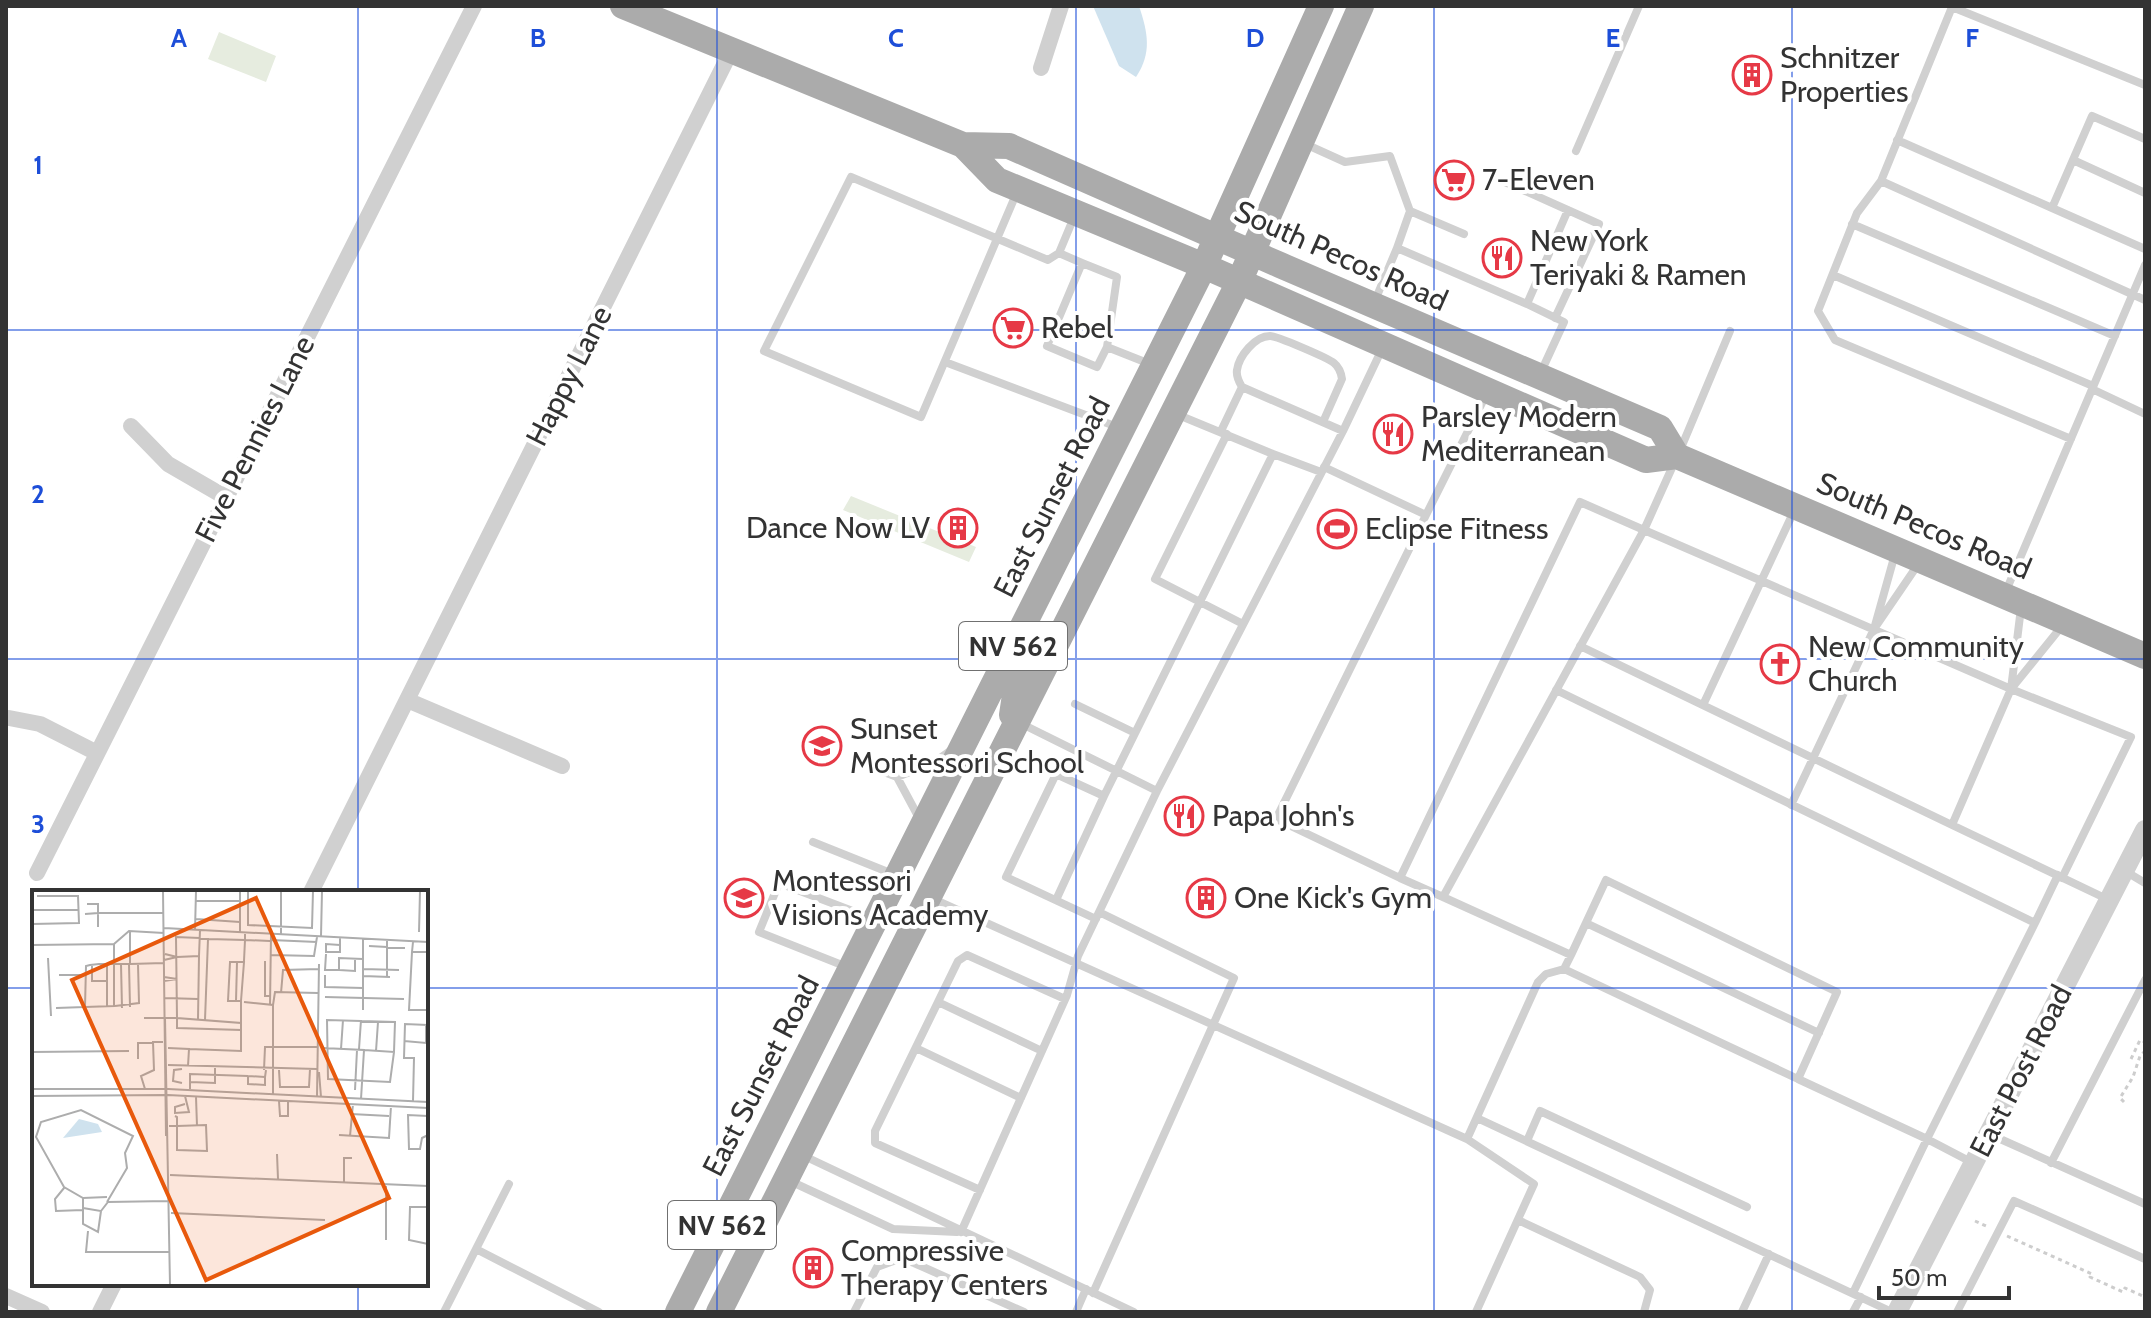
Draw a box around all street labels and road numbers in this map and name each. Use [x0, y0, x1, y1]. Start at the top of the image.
street label: South Pecos Road [1229, 192, 1453, 319]
street label: Happy Lane [518, 300, 620, 452]
street label: Five Pennies Lane [187, 329, 322, 548]
street label: East Sunset Road [985, 390, 1118, 603]
street label: South Pecos Road [1811, 464, 2037, 587]
road number: NV 562 [959, 622, 1067, 670]
street label: East Sunset Road [694, 969, 827, 1182]
street label: East Post Road [1961, 979, 2080, 1163]
road number: NV 562 [668, 1201, 776, 1249]

